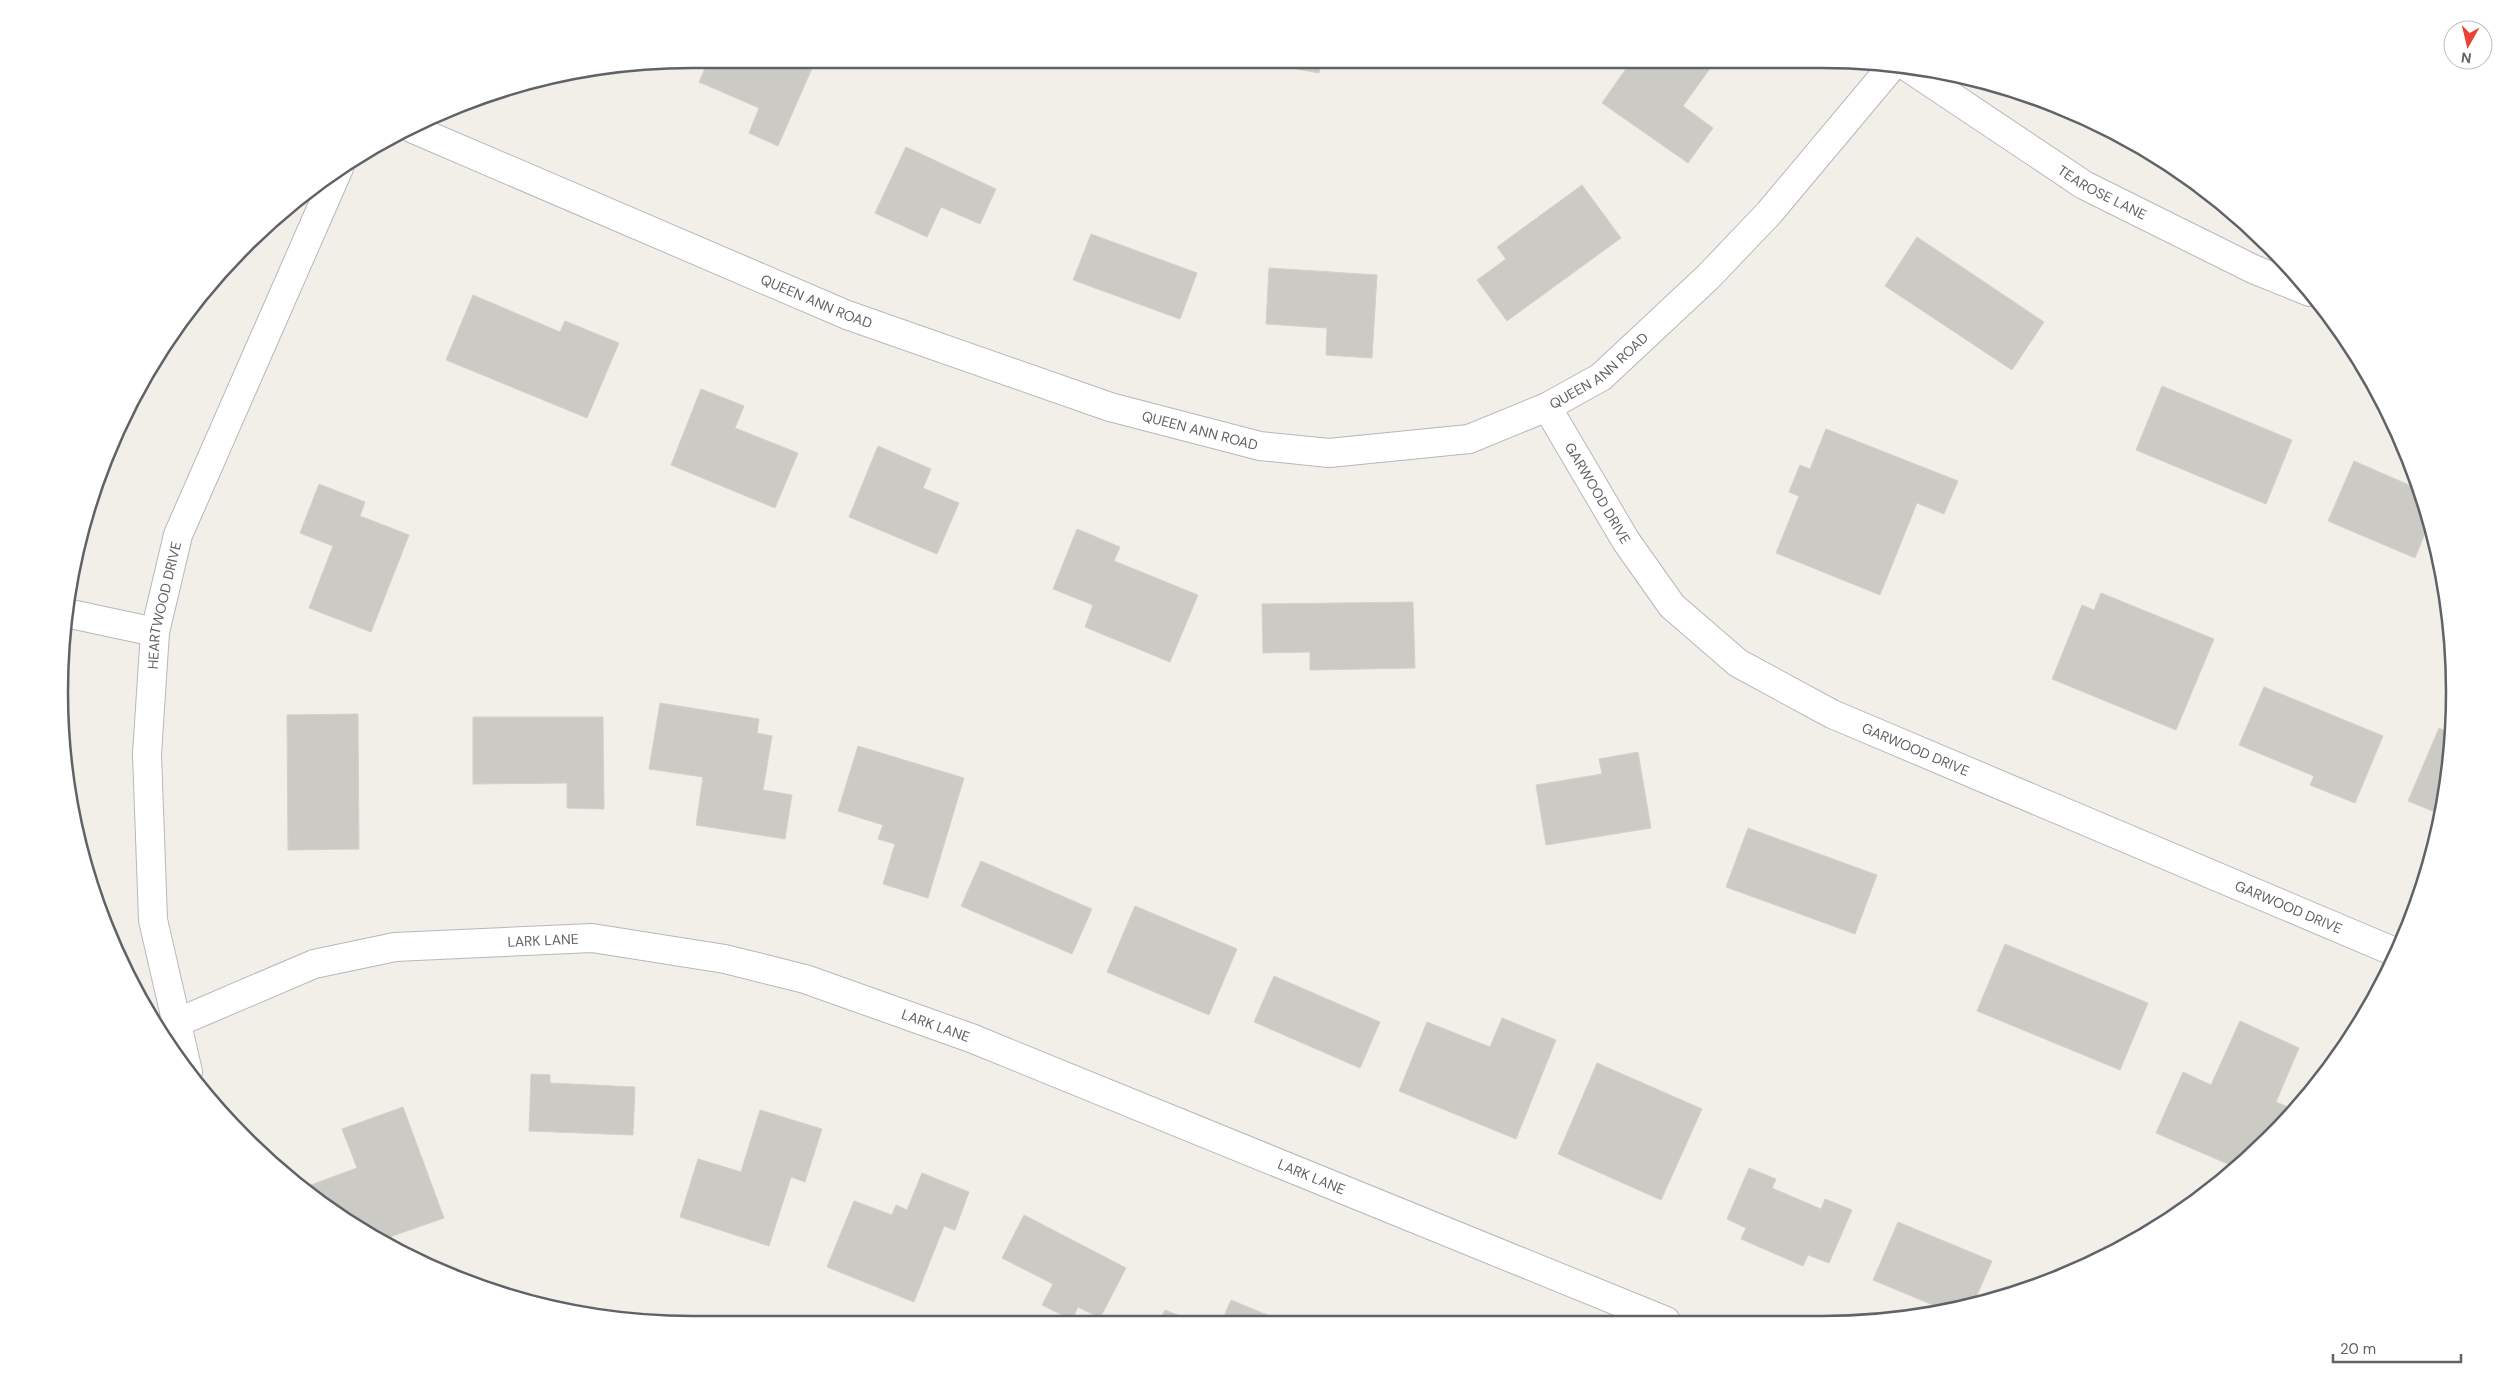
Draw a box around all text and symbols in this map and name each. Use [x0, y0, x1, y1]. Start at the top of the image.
north arrow [2443, 20, 2493, 70]
text: N [2460, 48, 2473, 67]
street label: TEAROSE LANE [2054, 161, 2150, 224]
street label: QUEEN ANN ROAD [758, 270, 875, 332]
street label: QUEEN ANN ROAD [1546, 329, 1652, 413]
street label: QUEEN ANN ROAD [1140, 407, 1260, 454]
street label: GARWOOD DRIVE [1561, 439, 1635, 547]
street label: HEARTWOOD DRIVE [144, 540, 185, 670]
street label: GARWOOD DRIVE [1859, 719, 1972, 780]
street label: GARWOOD DRIVE [2232, 876, 2345, 938]
street label: LARK LANE [507, 930, 579, 951]
street label: LARK LANE [899, 1005, 972, 1046]
street label: LARK LANE [1275, 1155, 1348, 1198]
scale bar [2333, 1332, 2460, 1364]
text: 20 m [2340, 1339, 2376, 1359]

